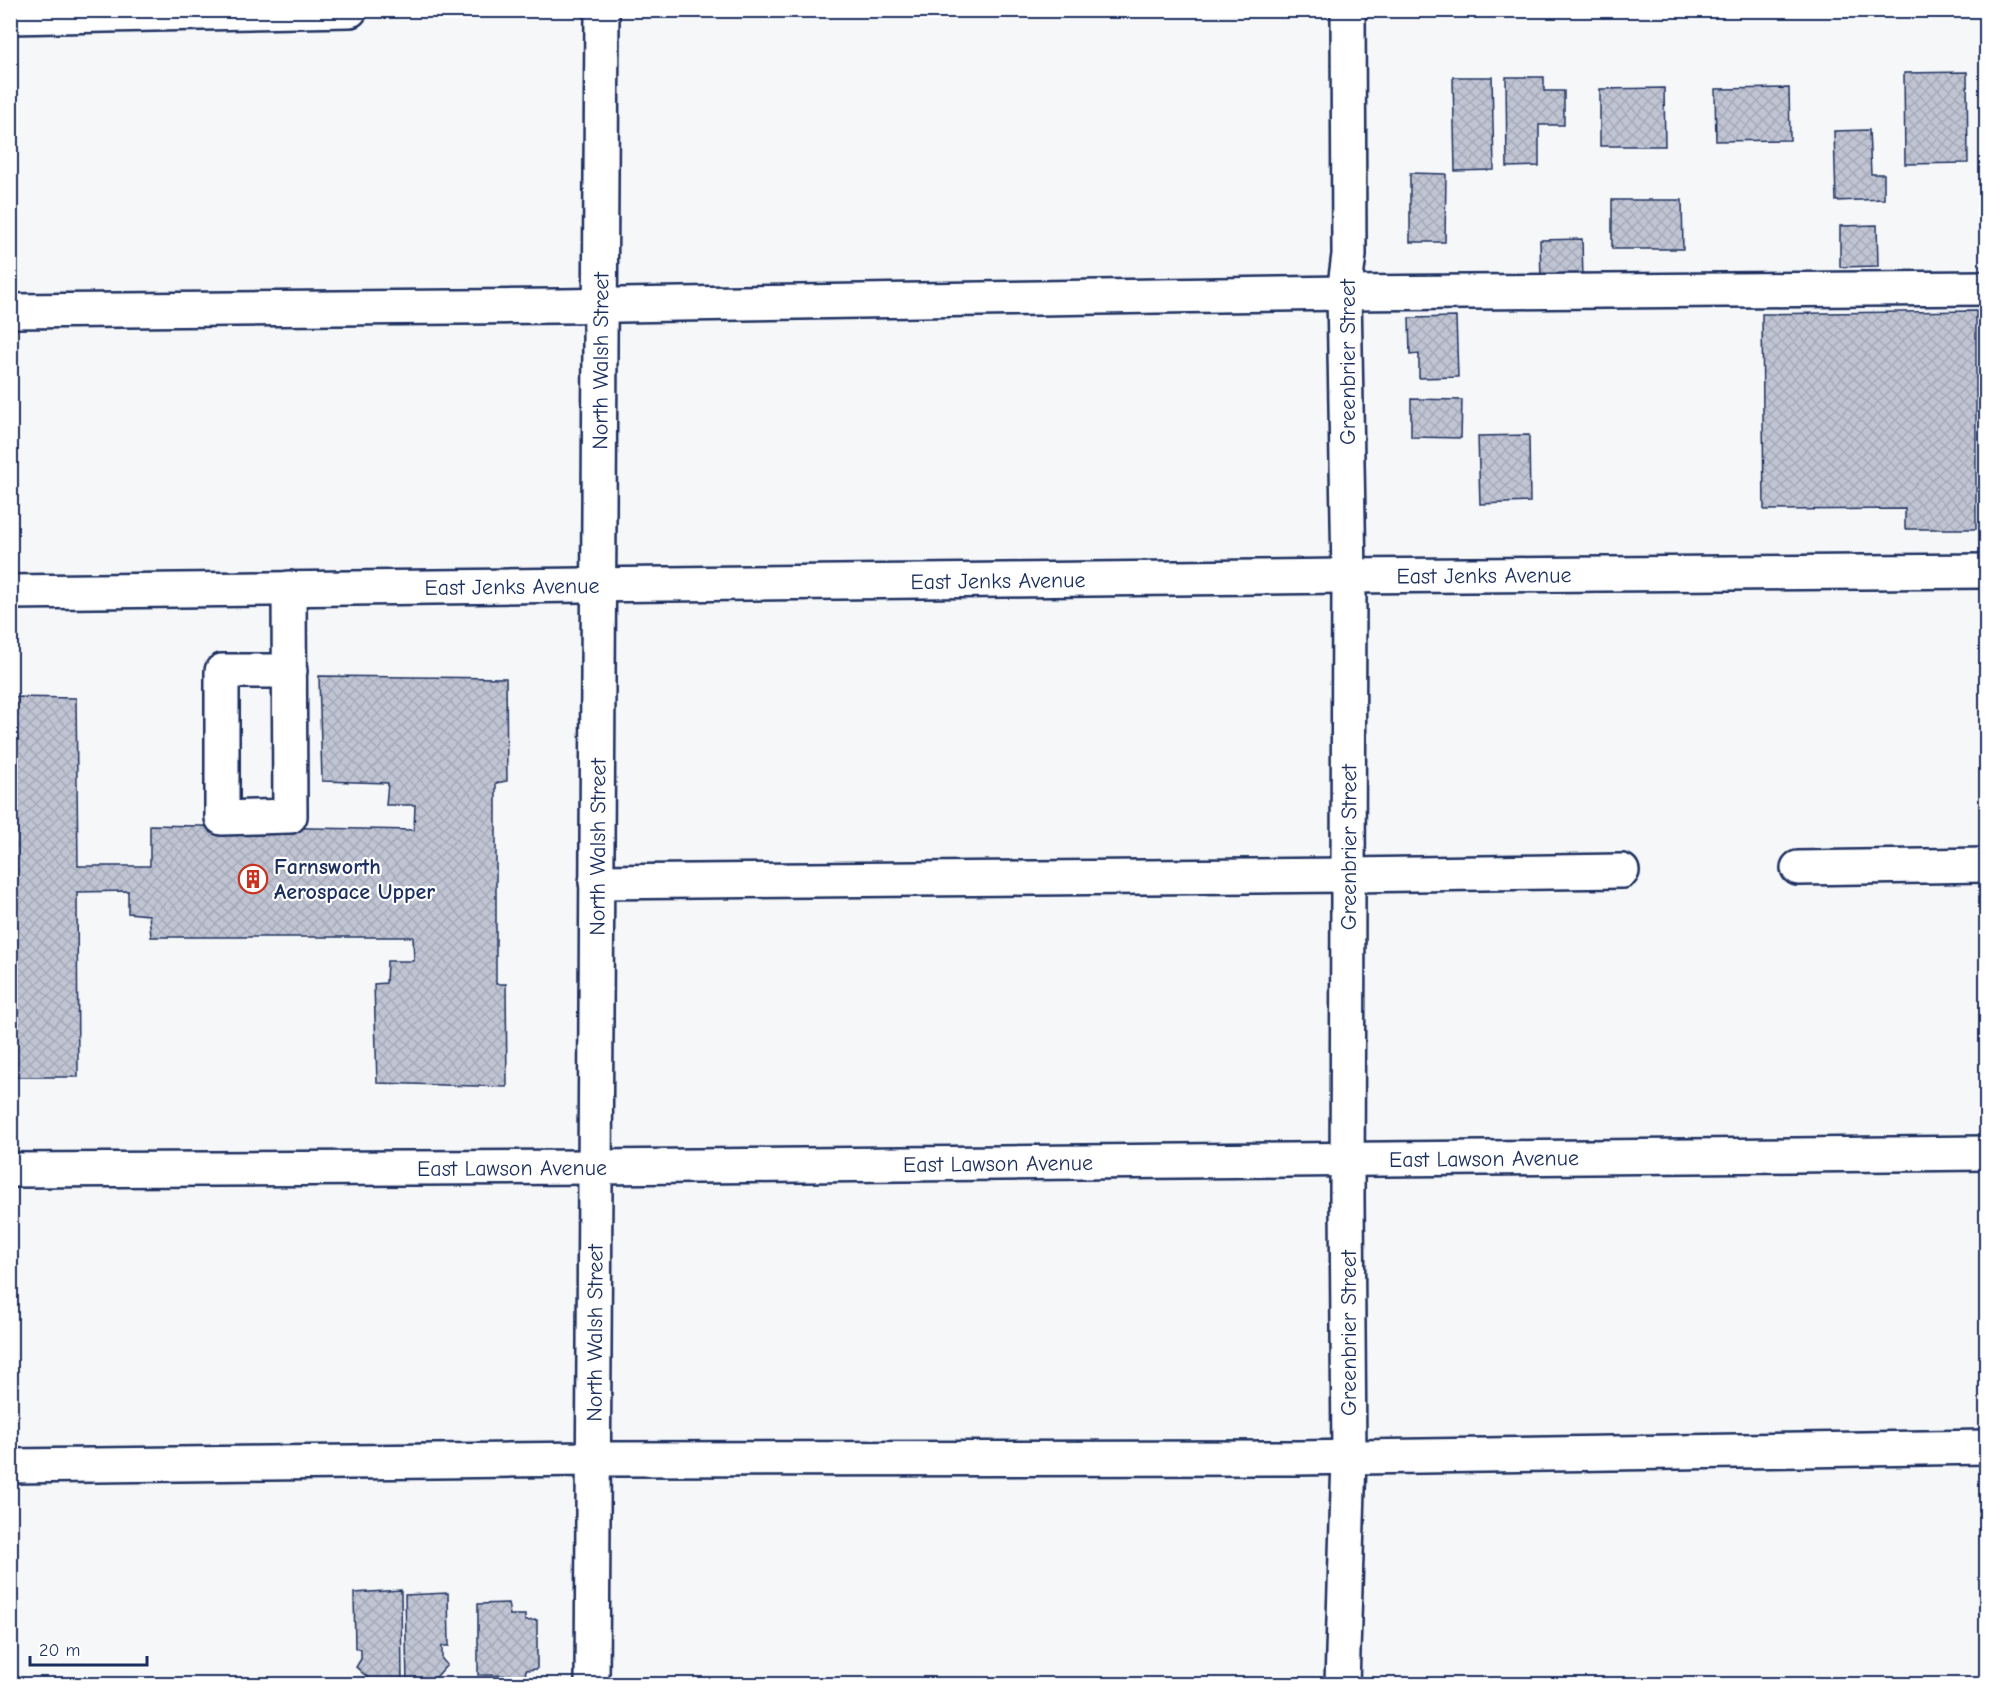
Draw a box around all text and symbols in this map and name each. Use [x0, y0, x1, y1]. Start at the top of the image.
street label: North Walsh Street [587, 271, 614, 450]
street label: Greenbrier Street [1335, 278, 1361, 445]
street label: East Jenks Avenue [1396, 562, 1571, 590]
street label: East Jenks Avenue [910, 567, 1086, 595]
street label: East Jenks Avenue [424, 573, 600, 601]
street label: North Walsh Street [584, 757, 612, 936]
street label: Greenbrier Street [1336, 763, 1362, 930]
place label: Farnsworth Aerospace Upper [274, 854, 435, 905]
building icon: Farnsworth Aerospace Upper [237, 863, 269, 895]
street label: East Lawson Avenue [1389, 1145, 1579, 1173]
street label: East Lawson Avenue [903, 1150, 1093, 1178]
street label: East Lawson Avenue [417, 1155, 607, 1182]
street label: North Walsh Street [582, 1243, 609, 1422]
street label: Greenbrier Street [1336, 1249, 1362, 1416]
scale bar [30, 1629, 147, 1667]
text: 20 m [39, 1640, 80, 1661]

